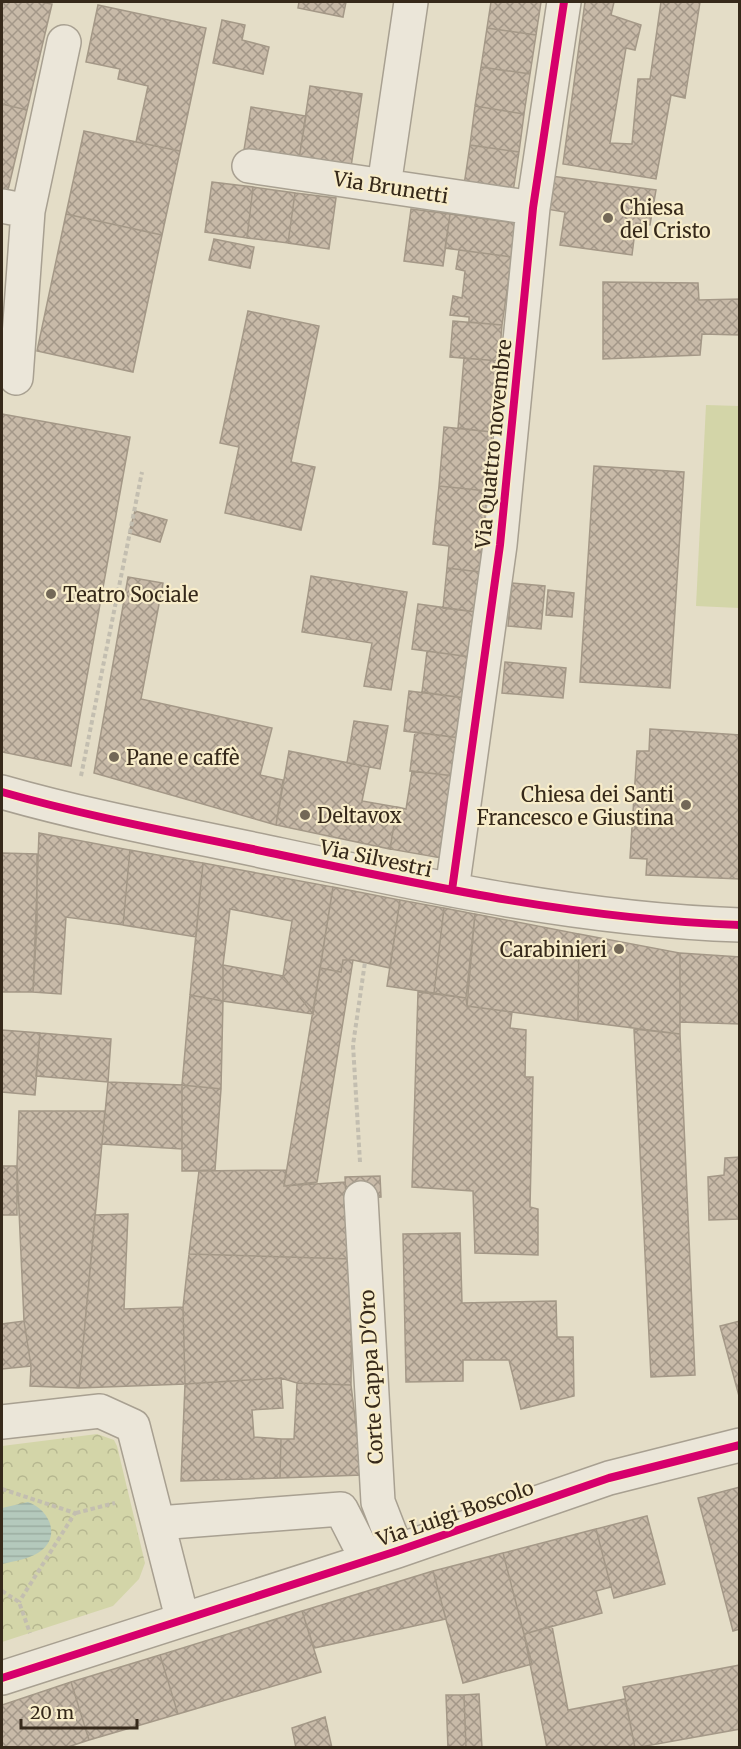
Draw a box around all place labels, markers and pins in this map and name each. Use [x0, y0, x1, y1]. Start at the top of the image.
place label: Chiesa del Cristo [620, 195, 711, 243]
marker: Chiesa del Cristo [601, 211, 615, 225]
place label: Teatro Sociale [63, 582, 198, 607]
marker: Teatro Sociale [44, 587, 58, 601]
place label: Pane e caffè [126, 745, 239, 770]
marker: Pane e caffè [107, 750, 121, 764]
place label: Chiesa dei Santi Francesco e Giustina [476, 782, 674, 830]
marker: Chiesa dei Santi Francesco e Giustina [679, 798, 693, 812]
place label: Deltavox [317, 803, 402, 828]
marker: Deltavox [298, 808, 312, 822]
place label: Carabinieri [500, 937, 607, 962]
marker: Carabinieri [612, 942, 626, 956]

